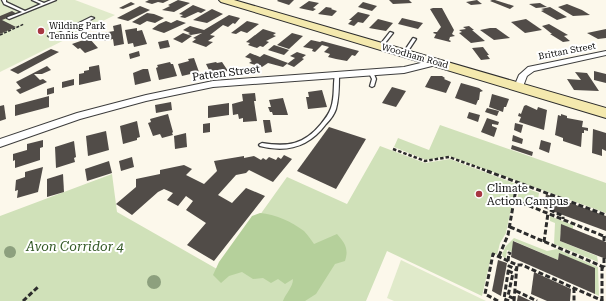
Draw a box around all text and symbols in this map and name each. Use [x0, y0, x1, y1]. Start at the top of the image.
place label: Wilding Park Tennis Centre [49, 21, 110, 41]
marker: Wilding Park Tennis Centre [36, 26, 46, 36]
street label: Brittan Street [538, 40, 597, 61]
street label: Woodham Road [381, 42, 450, 70]
street label: Patten Street [191, 62, 261, 84]
place label: Climate Action Campus [487, 182, 568, 208]
marker: Climate Action Campus [474, 189, 484, 199]
park label: Avon Corridor 4 [25, 239, 124, 254]

